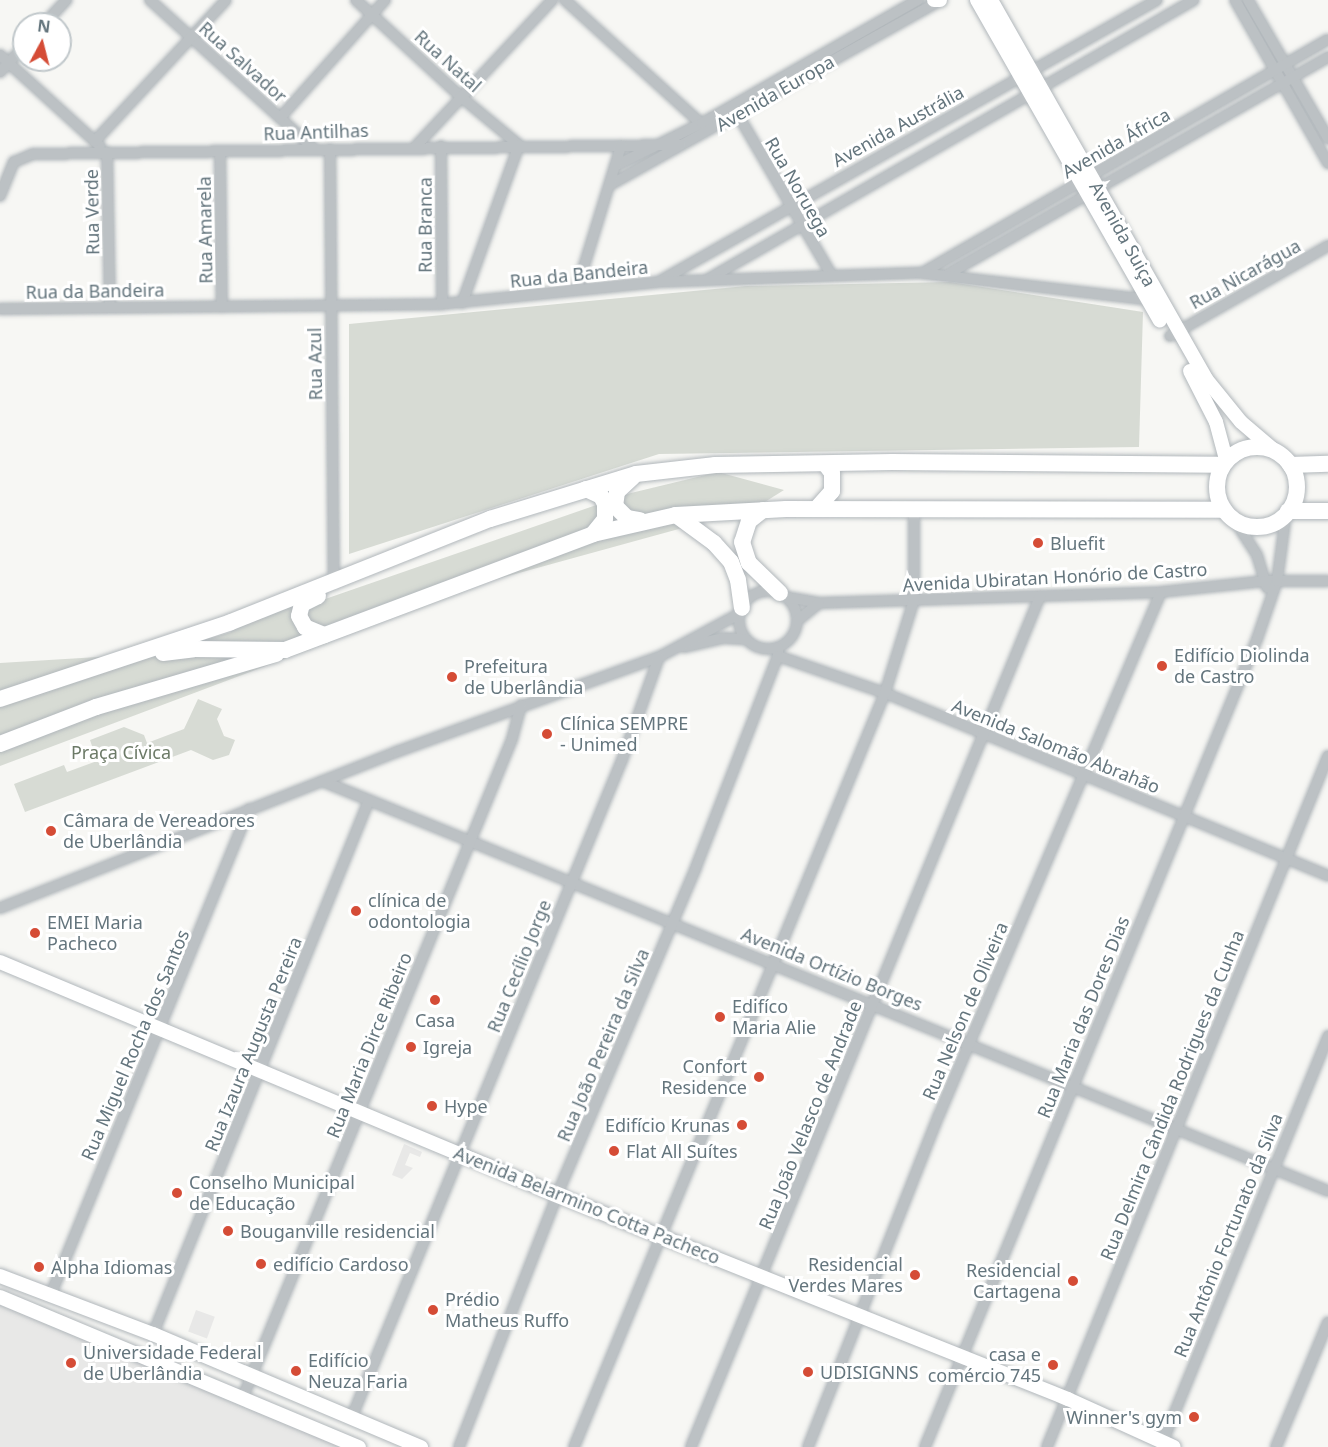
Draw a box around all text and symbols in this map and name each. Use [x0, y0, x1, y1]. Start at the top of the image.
north arrow [12, 12, 72, 72]
text: N [36, 14, 52, 38]
street label: Rua Salvador [195, 17, 291, 107]
street label: Rua Natal [410, 26, 486, 96]
street label: Avenida Europa [712, 50, 838, 136]
street label: Avenida Austrália [829, 81, 967, 171]
street label: Avenida África [1058, 103, 1174, 183]
street label: Rua Antilhas [263, 119, 369, 145]
street label: Rua Noruega [761, 133, 835, 241]
street label: Rua Verde [80, 169, 104, 255]
street label: Rua Amarela [193, 176, 217, 284]
street label: Rua Branca [414, 177, 436, 273]
street label: Avenida Suiça [1085, 178, 1161, 290]
street label: Rua Nicarágua [1186, 235, 1304, 313]
street label: Rua da Bandeira [509, 256, 649, 292]
street label: Rua da Bandeira [25, 279, 165, 303]
street label: Rua Azul [304, 327, 326, 401]
place label: Bluefit [1050, 532, 1105, 554]
marker: Bluefit [1031, 536, 1045, 550]
street label: Avenida Ubiratan Honório de Castro [902, 558, 1208, 596]
place label: Edifício Diolinda de Castro [1174, 645, 1310, 688]
place label: Prefeitura de Uberlândia [464, 656, 583, 698]
marker: Edifício Diolinda de Castro [1155, 659, 1169, 673]
marker: Prefeitura de Uberlândia [445, 670, 459, 684]
street label: Avenida Salomão Abrahão [949, 694, 1163, 798]
place label: Clínica SEMPRE - Unimed [560, 713, 688, 756]
marker: Clínica SEMPRE - Unimed [538, 725, 556, 743]
park label: Praça Cívica [71, 741, 171, 763]
place label: Câmara de Vereadores de Uberlândia [63, 810, 255, 852]
marker: Câmara de Vereadores de Uberlândia [44, 824, 58, 838]
place label: clínica de odontologia [368, 890, 471, 932]
street label: Rua Cecílio Jorge [483, 897, 555, 1035]
marker: clínica de odontologia [349, 904, 363, 918]
place label: EMEI Maria Pacheco [47, 912, 143, 954]
street label: Rua Maria das Dores Dias [1033, 913, 1133, 1121]
street label: Rua Nelson de Oliveira [918, 919, 1012, 1103]
street label: Avenida Ortízio Borges [738, 923, 926, 1015]
marker: EMEI Maria Pacheco [28, 926, 42, 940]
street label: Rua Miguel Rocha dos Santos [76, 926, 194, 1164]
street label: Rua Delmira Cândida Rodrigues da Cunha [1096, 927, 1248, 1263]
street label: Rua Izaura Augusta Pereira [200, 934, 306, 1154]
street label: Rua João Pereira da Silva [553, 945, 653, 1145]
street label: Rua Maria Dirce Ribeiro [322, 949, 416, 1141]
marker: Casa [428, 993, 442, 1007]
place label: Edifíco Maria Alie [732, 996, 816, 1038]
street label: Rua João Velasco de Andrade [754, 998, 866, 1232]
place label: Casa [415, 1009, 455, 1031]
marker: Edifíco Maria Alie [713, 1010, 727, 1024]
place label: Igreja [423, 1036, 472, 1058]
marker: Igreja [404, 1040, 418, 1054]
place label: Confort Residence [661, 1056, 747, 1098]
marker: Confort Residence [752, 1070, 766, 1084]
place label: Hype [444, 1095, 488, 1117]
marker: Hype [425, 1099, 439, 1113]
street label: Rua Antônio Fortunato da Silva [1169, 1110, 1287, 1360]
place label: Edifício Krunas [605, 1114, 730, 1136]
marker: Edifício Krunas [735, 1118, 749, 1132]
place label: Flat All Suítes [626, 1140, 738, 1162]
street label: Avenida Belarmino Cotta Pacheco [451, 1142, 723, 1268]
marker: Flat All Suítes [607, 1144, 621, 1158]
place label: Conselho Municipal de Educação [189, 1172, 355, 1214]
marker: Conselho Municipal de Educação [170, 1186, 184, 1200]
place label: Bouganville residencial [240, 1220, 435, 1242]
marker: Bouganville residencial [221, 1224, 235, 1238]
place label: edifício Cardoso [273, 1253, 409, 1275]
place label: Residencial Verdes Mares [789, 1254, 903, 1296]
place label: Alpha Idiomas [51, 1256, 172, 1278]
marker: edifício Cardoso [254, 1257, 268, 1271]
marker: Alpha Idiomas [32, 1260, 46, 1274]
place label: Residencial Cartagena [966, 1260, 1061, 1302]
marker: Residencial Verdes Mares [908, 1268, 922, 1282]
marker: Residencial Cartagena [1066, 1274, 1080, 1288]
place label: Prédio Matheus Ruffo [445, 1289, 569, 1332]
marker: Prédio Matheus Ruffo [426, 1303, 440, 1317]
place label: Universidade Federal de Uberlândia [83, 1342, 262, 1384]
place label: casa e comércio 745 [928, 1344, 1041, 1386]
place label: Edifício Neuza Faria [308, 1350, 408, 1392]
marker: Universidade Federal de Uberlândia [64, 1356, 78, 1370]
marker: casa e comércio 745 [1046, 1358, 1060, 1372]
place label: UDISIGNNS [820, 1361, 919, 1383]
marker: Edifício Neuza Faria [289, 1364, 303, 1378]
marker: UDISIGNNS [801, 1365, 815, 1379]
place label: Winner's gym [1066, 1406, 1182, 1428]
marker: Winner's gym [1187, 1410, 1201, 1424]

